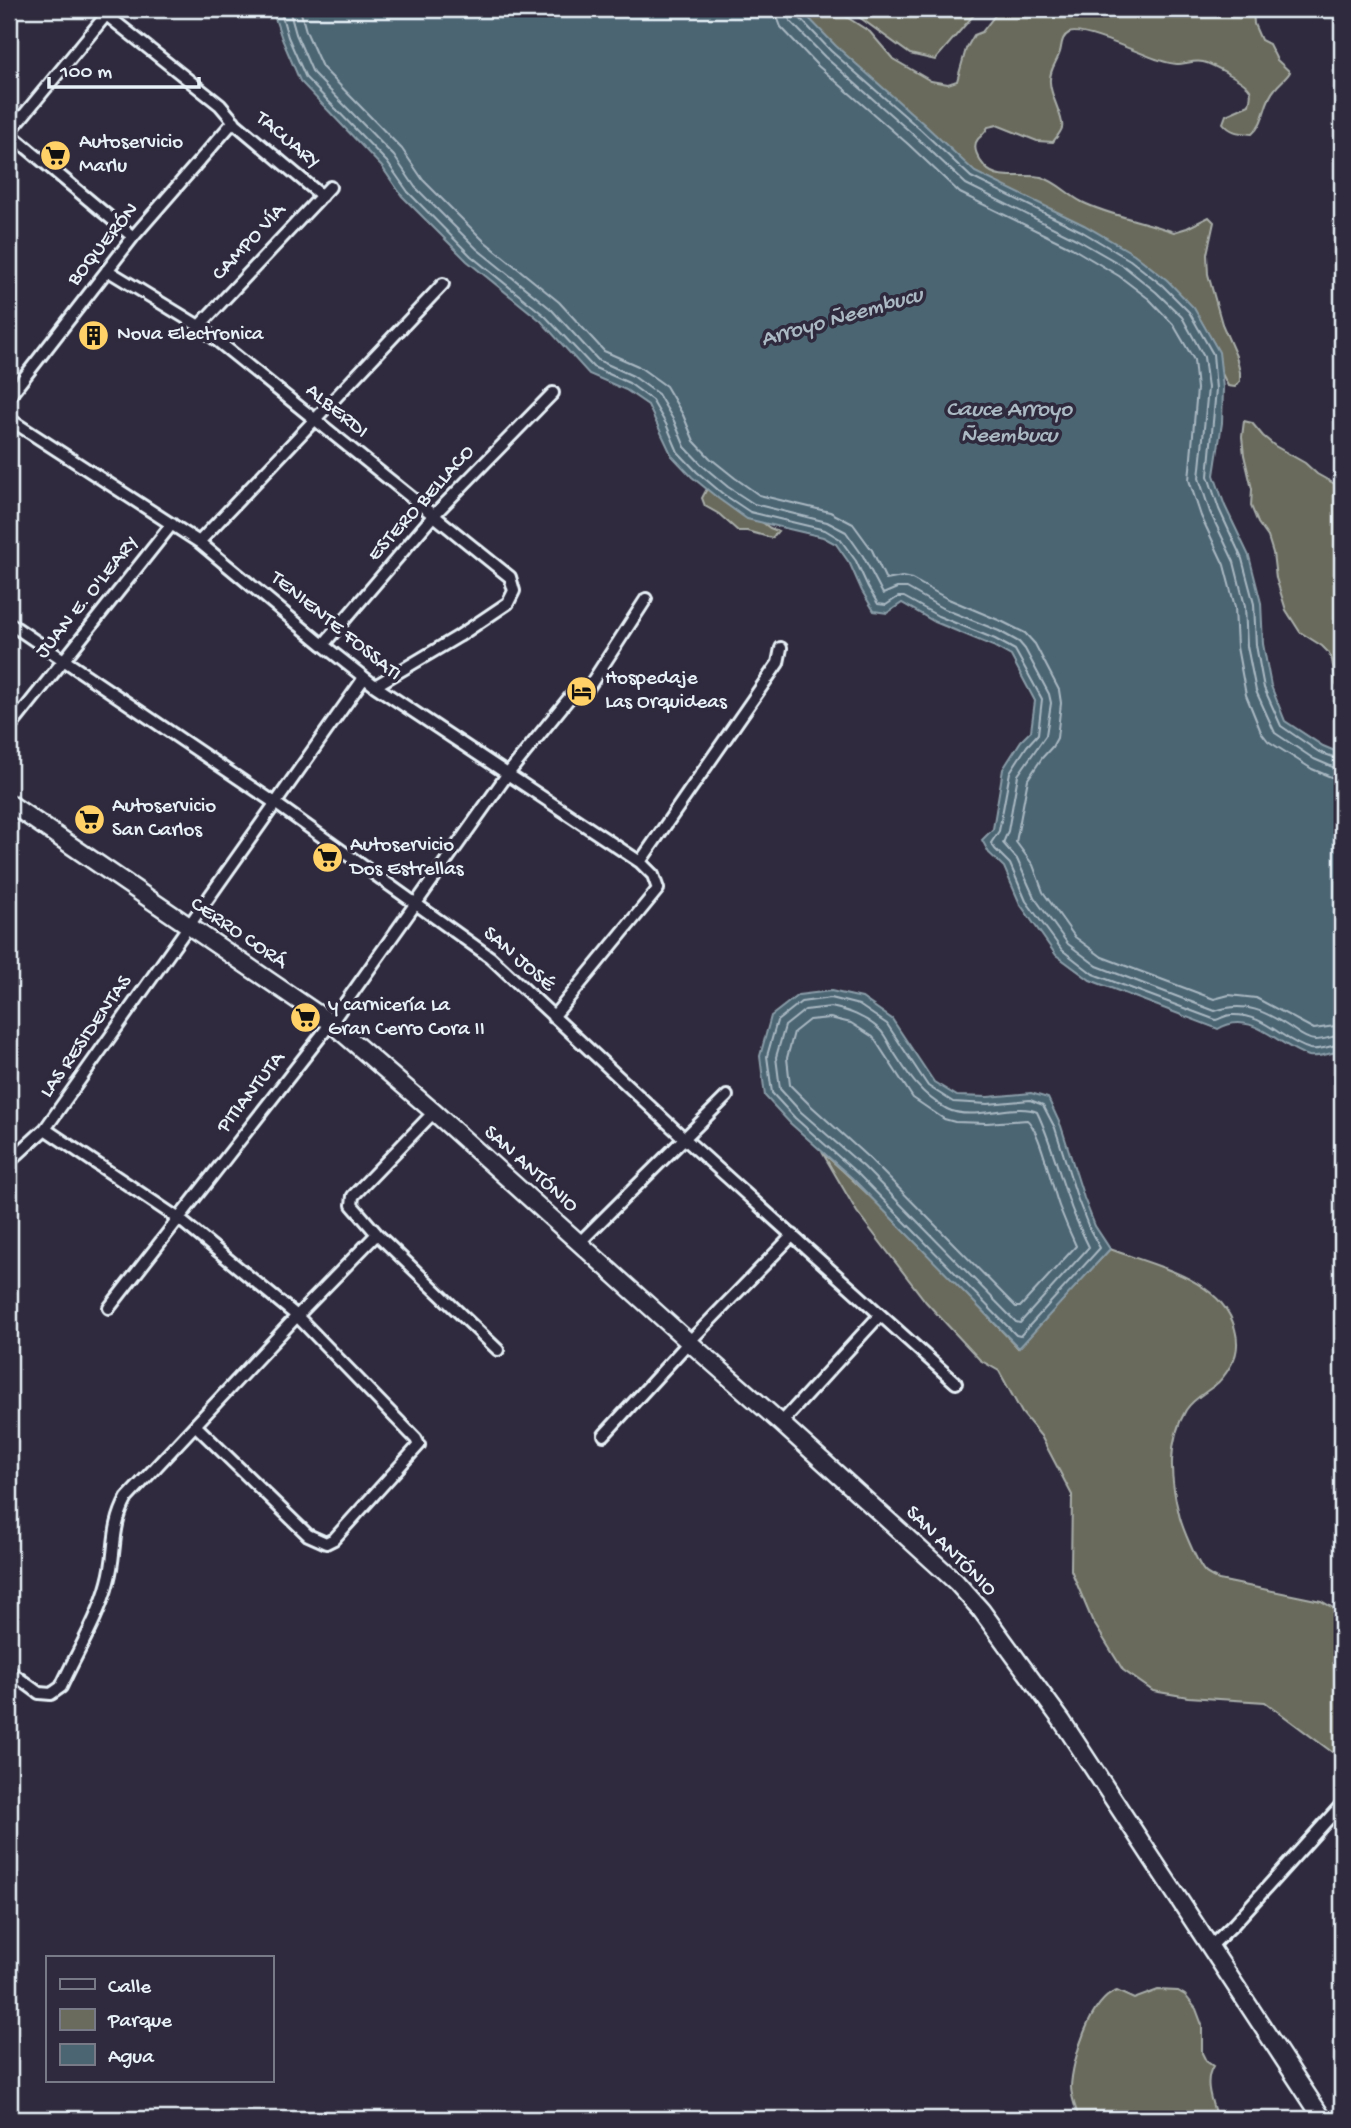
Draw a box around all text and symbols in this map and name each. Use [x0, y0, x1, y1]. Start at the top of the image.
scale bar [49, 46, 200, 90]
text: 100 m [59, 61, 112, 86]
street label: TACUARY [249, 106, 325, 175]
place label: Autoservicio Marlu [79, 131, 183, 180]
supermarket icon: Autoservicio Marlu [39, 138, 73, 172]
street label: BOQUERÓN [62, 198, 145, 293]
street label: CAMPO VÍA [208, 198, 293, 287]
water label: Arroyo Ñeembucu [758, 281, 928, 354]
building icon: Nova Electronica [77, 318, 111, 352]
place label: Nova Electronica [117, 323, 265, 348]
street label: ALBERDI [300, 379, 372, 445]
water label: Cauce Arroyo Ñeembucu [946, 397, 1073, 450]
street label: ESTERO BELLACO [363, 440, 481, 567]
street label: JUAN E. O'LEARY [31, 532, 145, 664]
street label: TENIENTE FOSSATI [264, 566, 406, 687]
place label: Hospedaje Las Orquideas [605, 667, 728, 716]
hotel icon: Hospedaje Las Orquideas [565, 674, 599, 708]
place label: Autoservicio San Carlos [112, 795, 216, 844]
supermarket icon: Autoservicio San Carlos [72, 802, 106, 836]
place label: Autoservicio Dos Estrellas [348, 834, 465, 883]
supermarket icon: Autoservicio Dos Estrellas [310, 841, 344, 875]
street label: CERRO CORÁ [185, 892, 293, 976]
street label: SAN JOSÉ [477, 922, 560, 999]
street label: LAS RESIDENTAS [35, 970, 139, 1103]
place label: y carnicería La Gran Cerro Cora II [328, 994, 485, 1043]
supermarket icon: y carnicería La Gran Cerro Cora II [288, 1001, 322, 1035]
street label: PITIANTUTA [212, 1046, 293, 1140]
street label: SAN ANTÓNIO [477, 1121, 583, 1219]
street label: SAN ANTÓNIO [899, 1501, 1001, 1603]
legend [46, 1956, 273, 2082]
text: Calle [108, 1976, 152, 2001]
text: Parque [107, 2010, 173, 2035]
text: Agua [108, 2046, 155, 2071]

